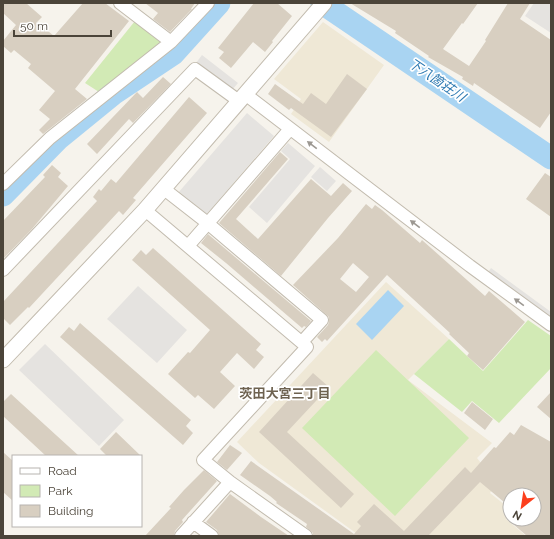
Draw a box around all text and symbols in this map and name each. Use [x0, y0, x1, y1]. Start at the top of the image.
scale bar [14, 12, 111, 38]
text: 50 m [20, 19, 48, 33]
water label: 下八箇荘川 [406, 56, 470, 106]
one-way arrow [307, 141, 318, 149]
one-way arrow [410, 220, 421, 228]
one-way arrow [514, 298, 525, 306]
district label: 茨田大宮三丁目 [239, 386, 331, 401]
legend [12, 455, 142, 527]
text: Road [48, 464, 77, 478]
text: Park [48, 484, 73, 498]
north arrow [502, 487, 542, 527]
text: Building [48, 504, 94, 518]
text: N [510, 507, 524, 523]

